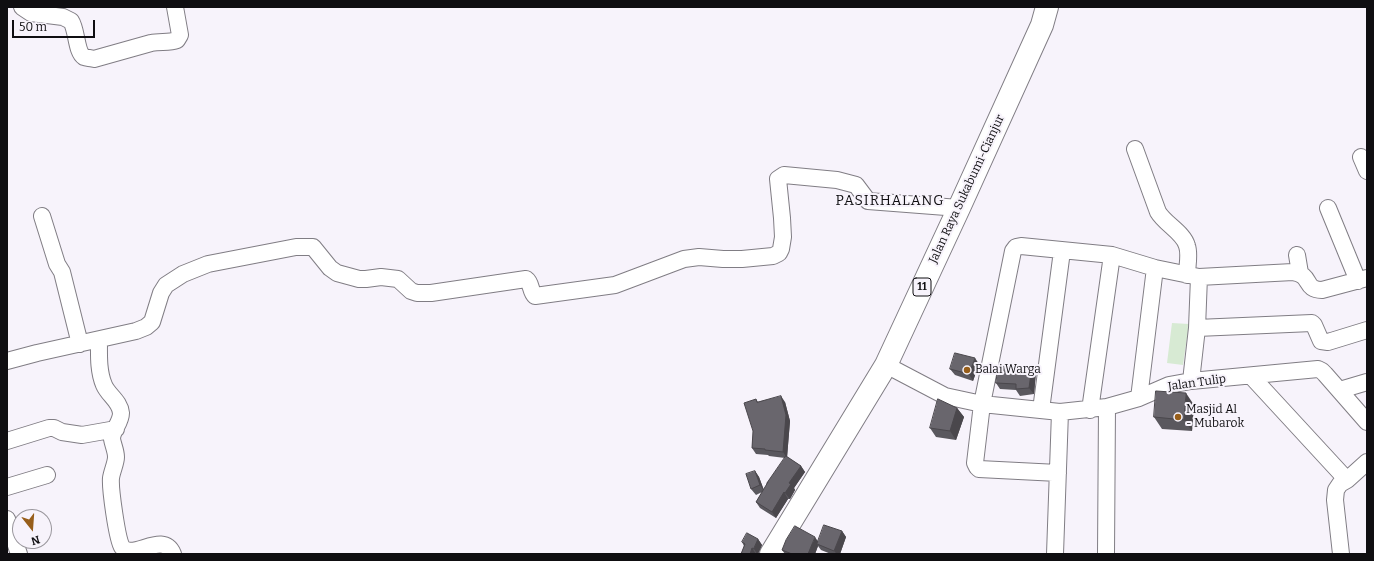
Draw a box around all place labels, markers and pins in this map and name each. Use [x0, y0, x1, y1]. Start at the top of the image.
place label: Balai Warga [975, 363, 1041, 377]
marker: Balai Warga [962, 365, 972, 375]
place label: Masjid Al - Mubarok [1186, 403, 1244, 431]
marker: Masjid Al - Mubarok [1173, 412, 1183, 422]

